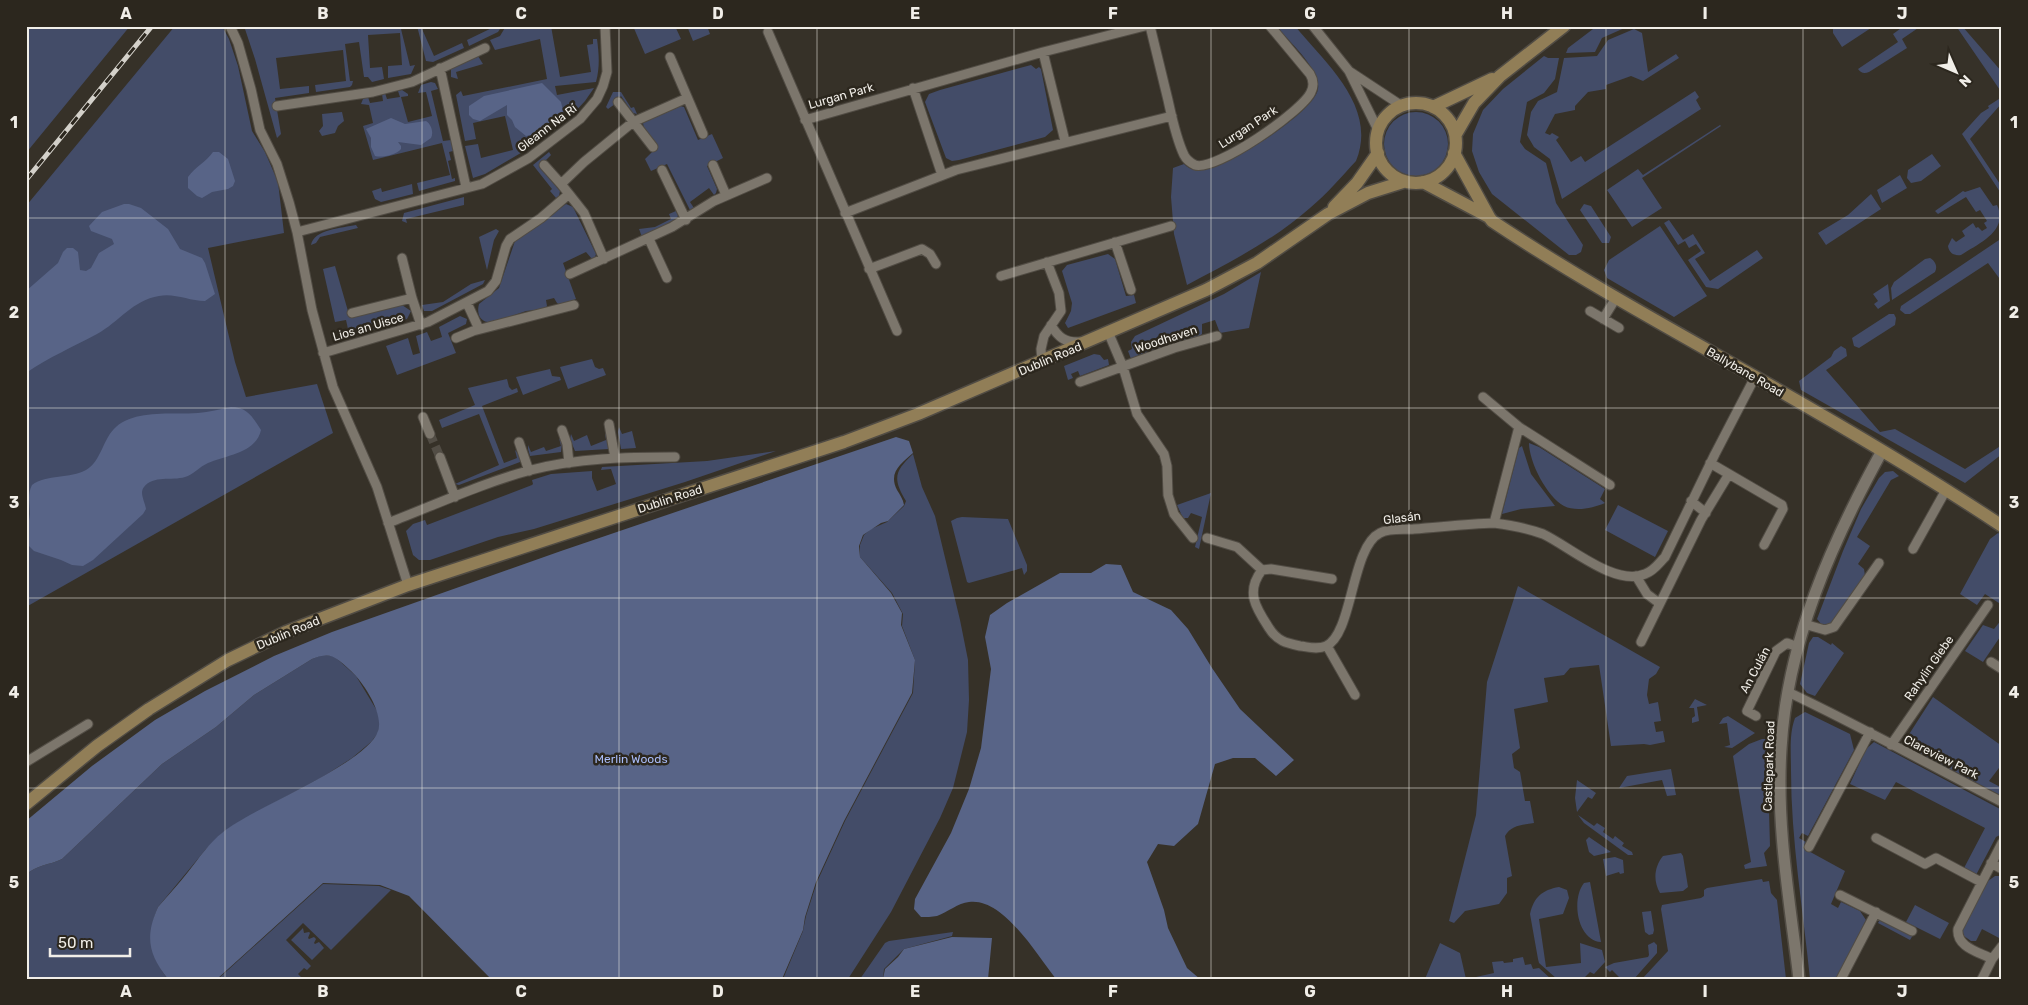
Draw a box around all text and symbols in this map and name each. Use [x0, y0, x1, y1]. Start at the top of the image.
text: A [120, 4, 132, 23]
text: B [317, 4, 329, 23]
text: C [515, 4, 527, 23]
text: D [712, 4, 724, 23]
text: E [910, 4, 920, 23]
text: F [1108, 4, 1118, 23]
text: G [1304, 4, 1316, 23]
text: H [1501, 4, 1513, 23]
text: I [1702, 4, 1708, 23]
text: J [1897, 4, 1907, 23]
north arrow [1930, 48, 1980, 98]
text: N [1955, 71, 1974, 90]
street label: Lurgan Park [807, 80, 876, 112]
street label: Gleann Na Rí [515, 101, 580, 155]
street label: Lurgan Park [1216, 102, 1281, 151]
text: 1 [10, 113, 18, 132]
text: 1 [2010, 113, 2018, 132]
text: 2 [9, 303, 19, 322]
text: 2 [2009, 303, 2019, 322]
street label: Lios an Uisce [331, 310, 405, 344]
street label: Woodhaven [1133, 322, 1199, 356]
street label: Dublin Road [1016, 339, 1084, 379]
street label: Ballybane Road [1704, 344, 1786, 400]
street label: Dublin Road [636, 482, 704, 516]
text: 3 [9, 493, 19, 512]
text: 3 [2009, 493, 2019, 512]
street label: Glasán [1382, 509, 1422, 527]
street label: Dublin Road [254, 613, 322, 653]
street label: Rahylin Glebe [1901, 633, 1957, 703]
street label: An Culán [1737, 645, 1773, 695]
text: 4 [9, 683, 20, 702]
text: 4 [2009, 683, 2020, 702]
street label: Castlepark Road [1760, 720, 1778, 812]
street label: Clareview Park [1901, 732, 1981, 782]
park label: Merlin Woods [594, 752, 668, 766]
text: 5 [9, 873, 19, 892]
text: 5 [2009, 873, 2019, 892]
scale bar [50, 925, 130, 957]
text: 50 m [58, 934, 93, 952]
text: A [120, 982, 132, 1001]
text: B [317, 982, 329, 1001]
text: C [515, 982, 527, 1001]
text: D [712, 982, 724, 1001]
text: E [910, 982, 920, 1001]
text: F [1108, 982, 1118, 1001]
text: G [1304, 982, 1316, 1001]
text: H [1501, 982, 1513, 1001]
text: I [1702, 982, 1708, 1001]
text: J [1897, 982, 1907, 1001]

